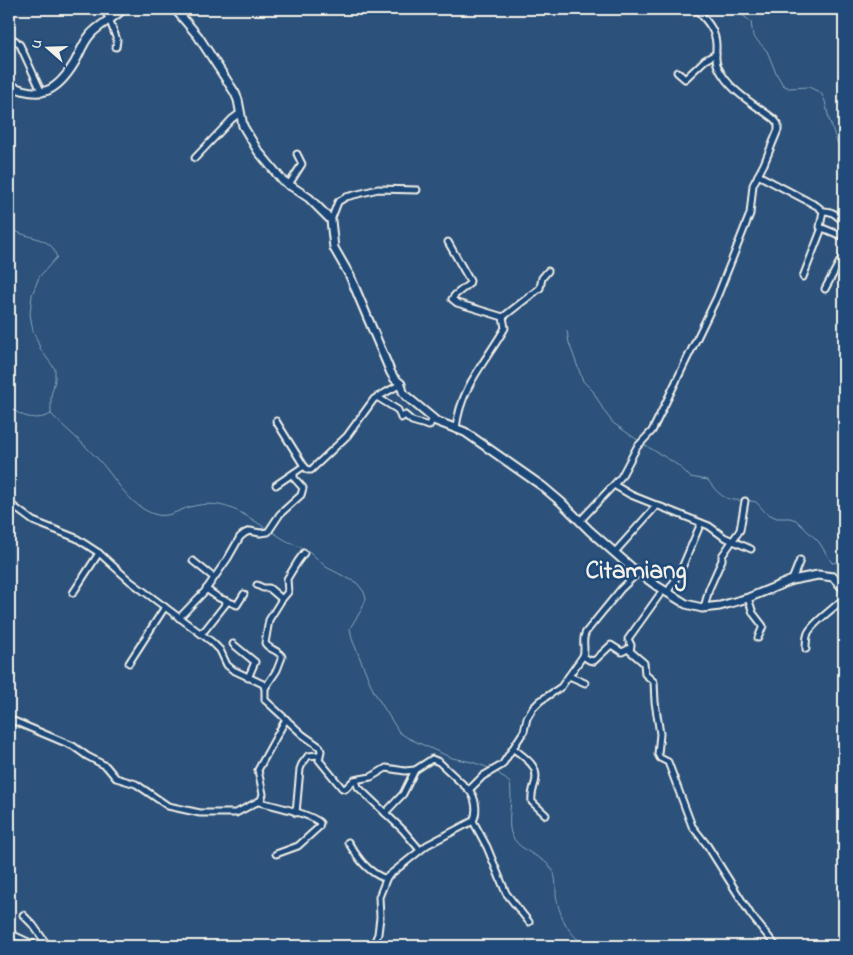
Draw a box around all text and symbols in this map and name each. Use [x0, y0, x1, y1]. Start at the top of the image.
north arrow [22, 22, 72, 72]
text: U [26, 36, 49, 52]
district label: Citamiang [585, 554, 687, 592]

